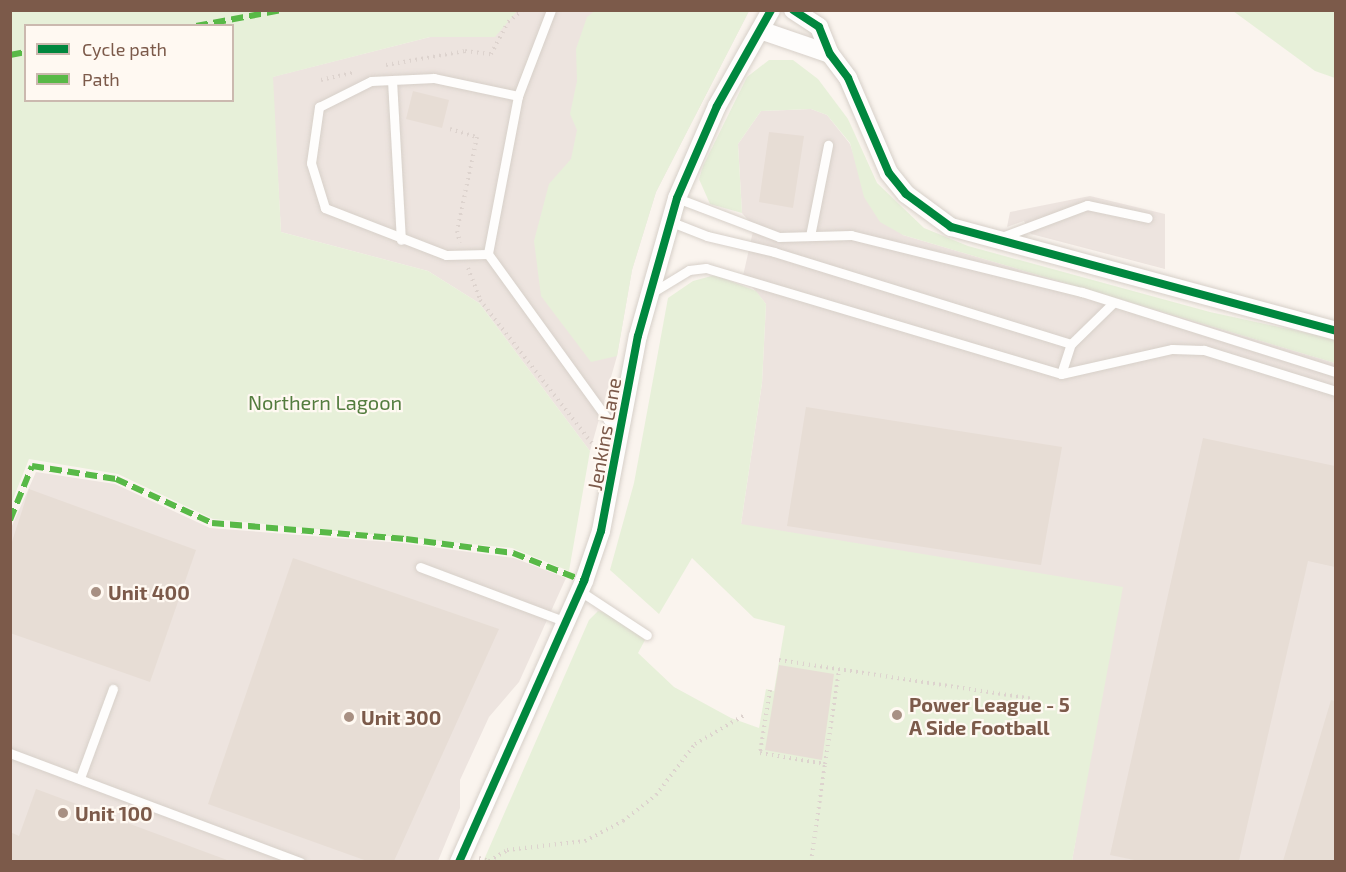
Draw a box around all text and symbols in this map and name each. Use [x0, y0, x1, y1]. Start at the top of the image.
legend [24, 24, 234, 102]
text: Cycle path [82, 38, 167, 60]
text: Path [82, 68, 120, 90]
street label: Jenkins Lane [582, 376, 626, 492]
park label: Northern Lagoon [248, 390, 402, 414]
place label: Unit 400 [108, 580, 190, 604]
marker: Unit 400 [89, 585, 103, 599]
place label: Power League - 5 A Side Football [909, 692, 1070, 739]
place label: Unit 300 [361, 705, 441, 729]
marker: Power League - 5 A Side Football [890, 708, 904, 722]
marker: Unit 300 [342, 710, 356, 724]
place label: Unit 100 [75, 801, 153, 825]
marker: Unit 100 [56, 806, 70, 820]

